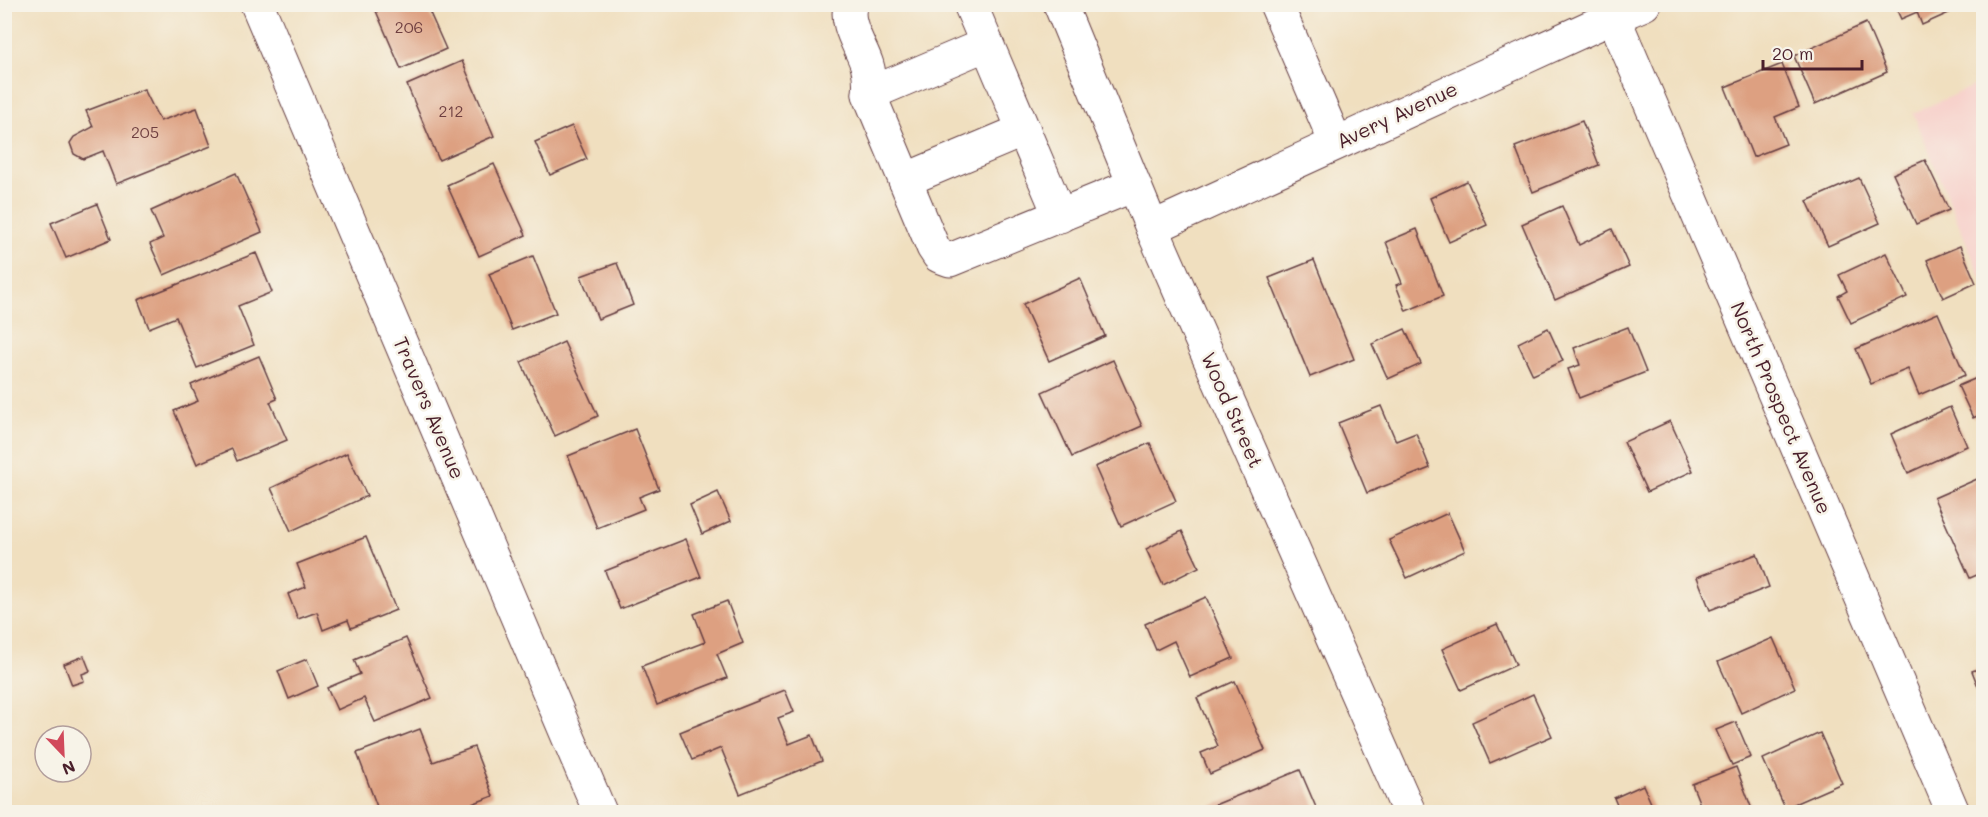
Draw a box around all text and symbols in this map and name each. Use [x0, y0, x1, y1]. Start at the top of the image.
house number: 206 [395, 16, 423, 37]
scale bar [1763, 33, 1862, 71]
text: 20 m [1772, 41, 1813, 65]
street label: Avery Avenue [1332, 75, 1461, 154]
house number: 212 [439, 100, 463, 121]
house number: 205 [131, 121, 159, 142]
street label: North Prospect Avenue [1725, 298, 1838, 518]
street label: Travers Avenue [388, 333, 472, 483]
street label: Wood Street [1196, 348, 1270, 472]
north arrow [33, 724, 93, 784]
text: N [59, 756, 79, 780]

